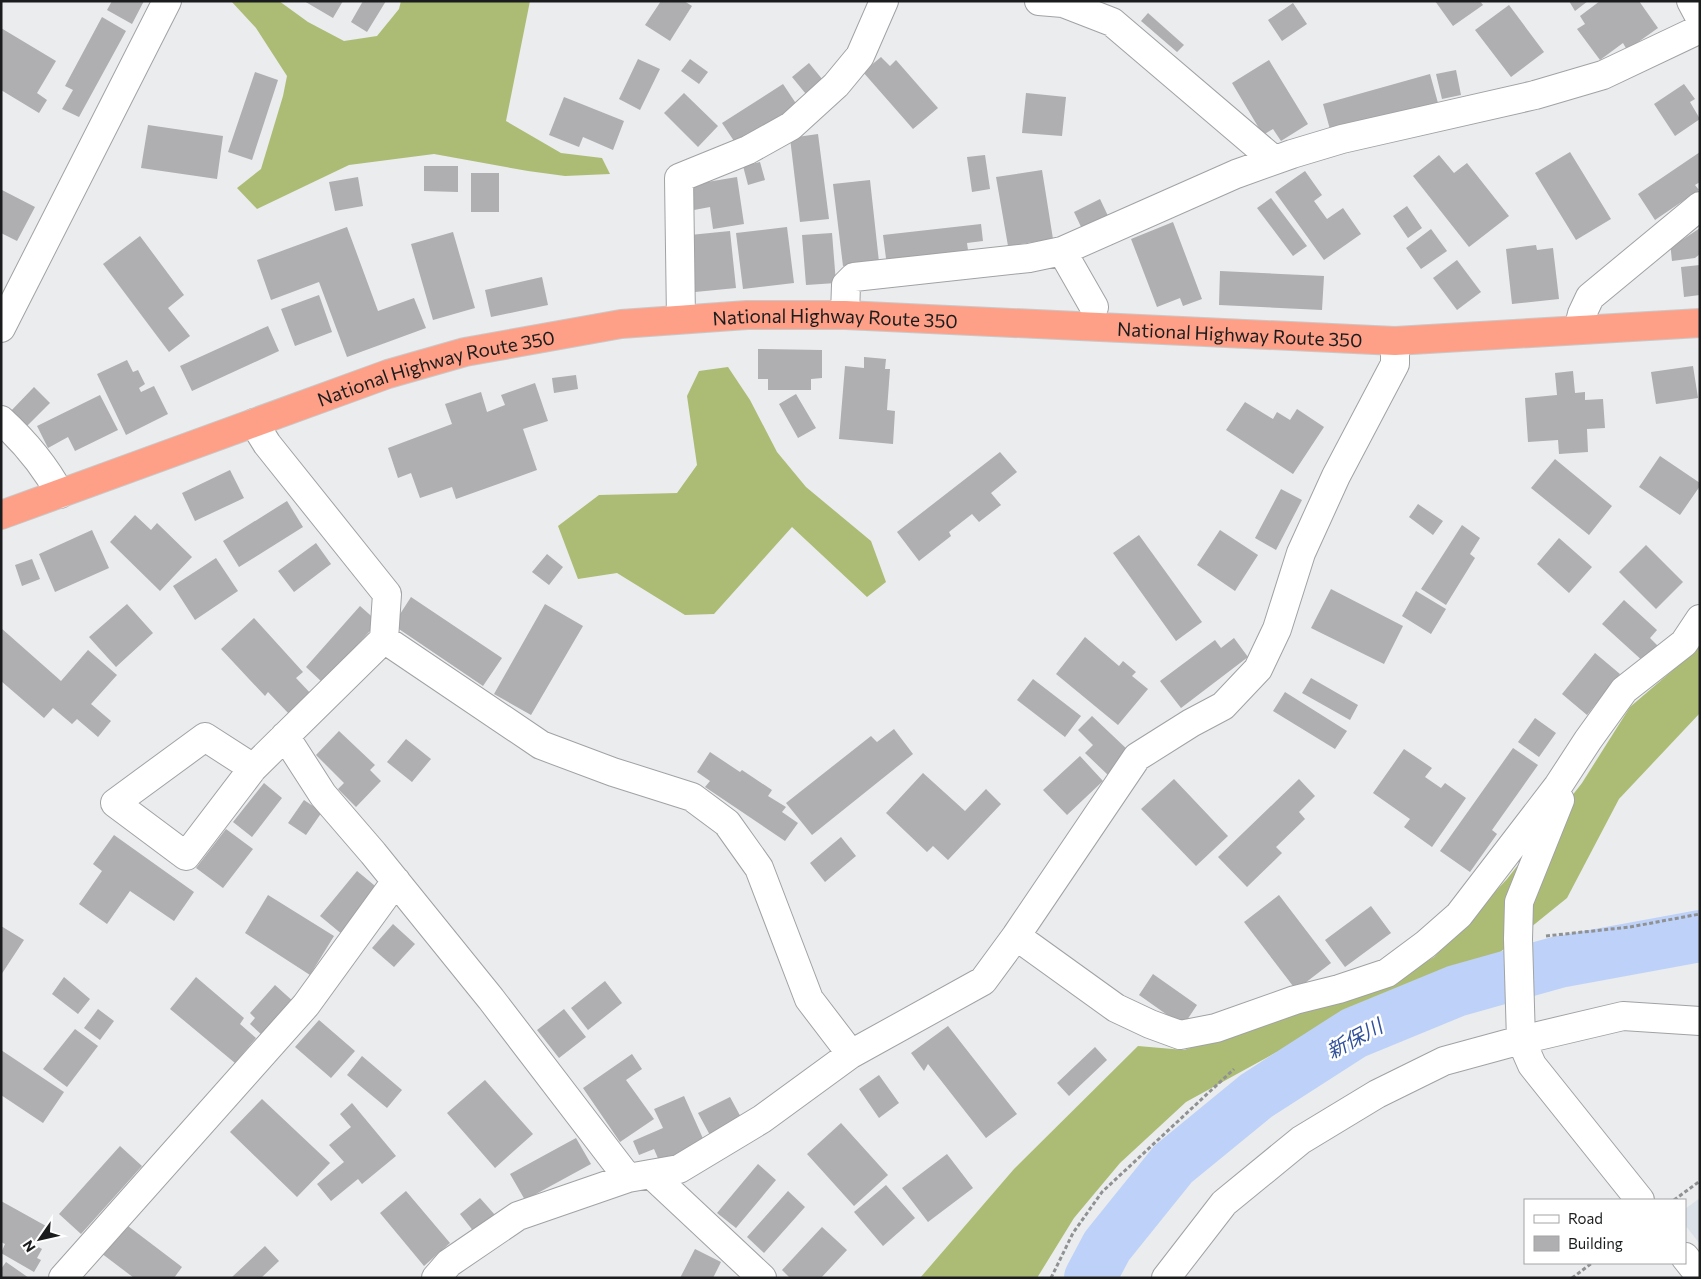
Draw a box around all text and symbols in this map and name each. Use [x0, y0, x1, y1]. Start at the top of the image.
street label: National Highway Route 350 [712, 303, 958, 332]
street label: National Highway Route 350 [1117, 316, 1363, 351]
street label: National Highway Route 350 [314, 325, 556, 410]
water label: 新保川 [1322, 1012, 1388, 1063]
legend [1524, 1199, 1686, 1264]
text: Road [1568, 1209, 1603, 1227]
north arrow [15, 1214, 65, 1264]
text: Building [1568, 1234, 1623, 1252]
text: N [19, 1237, 39, 1256]

